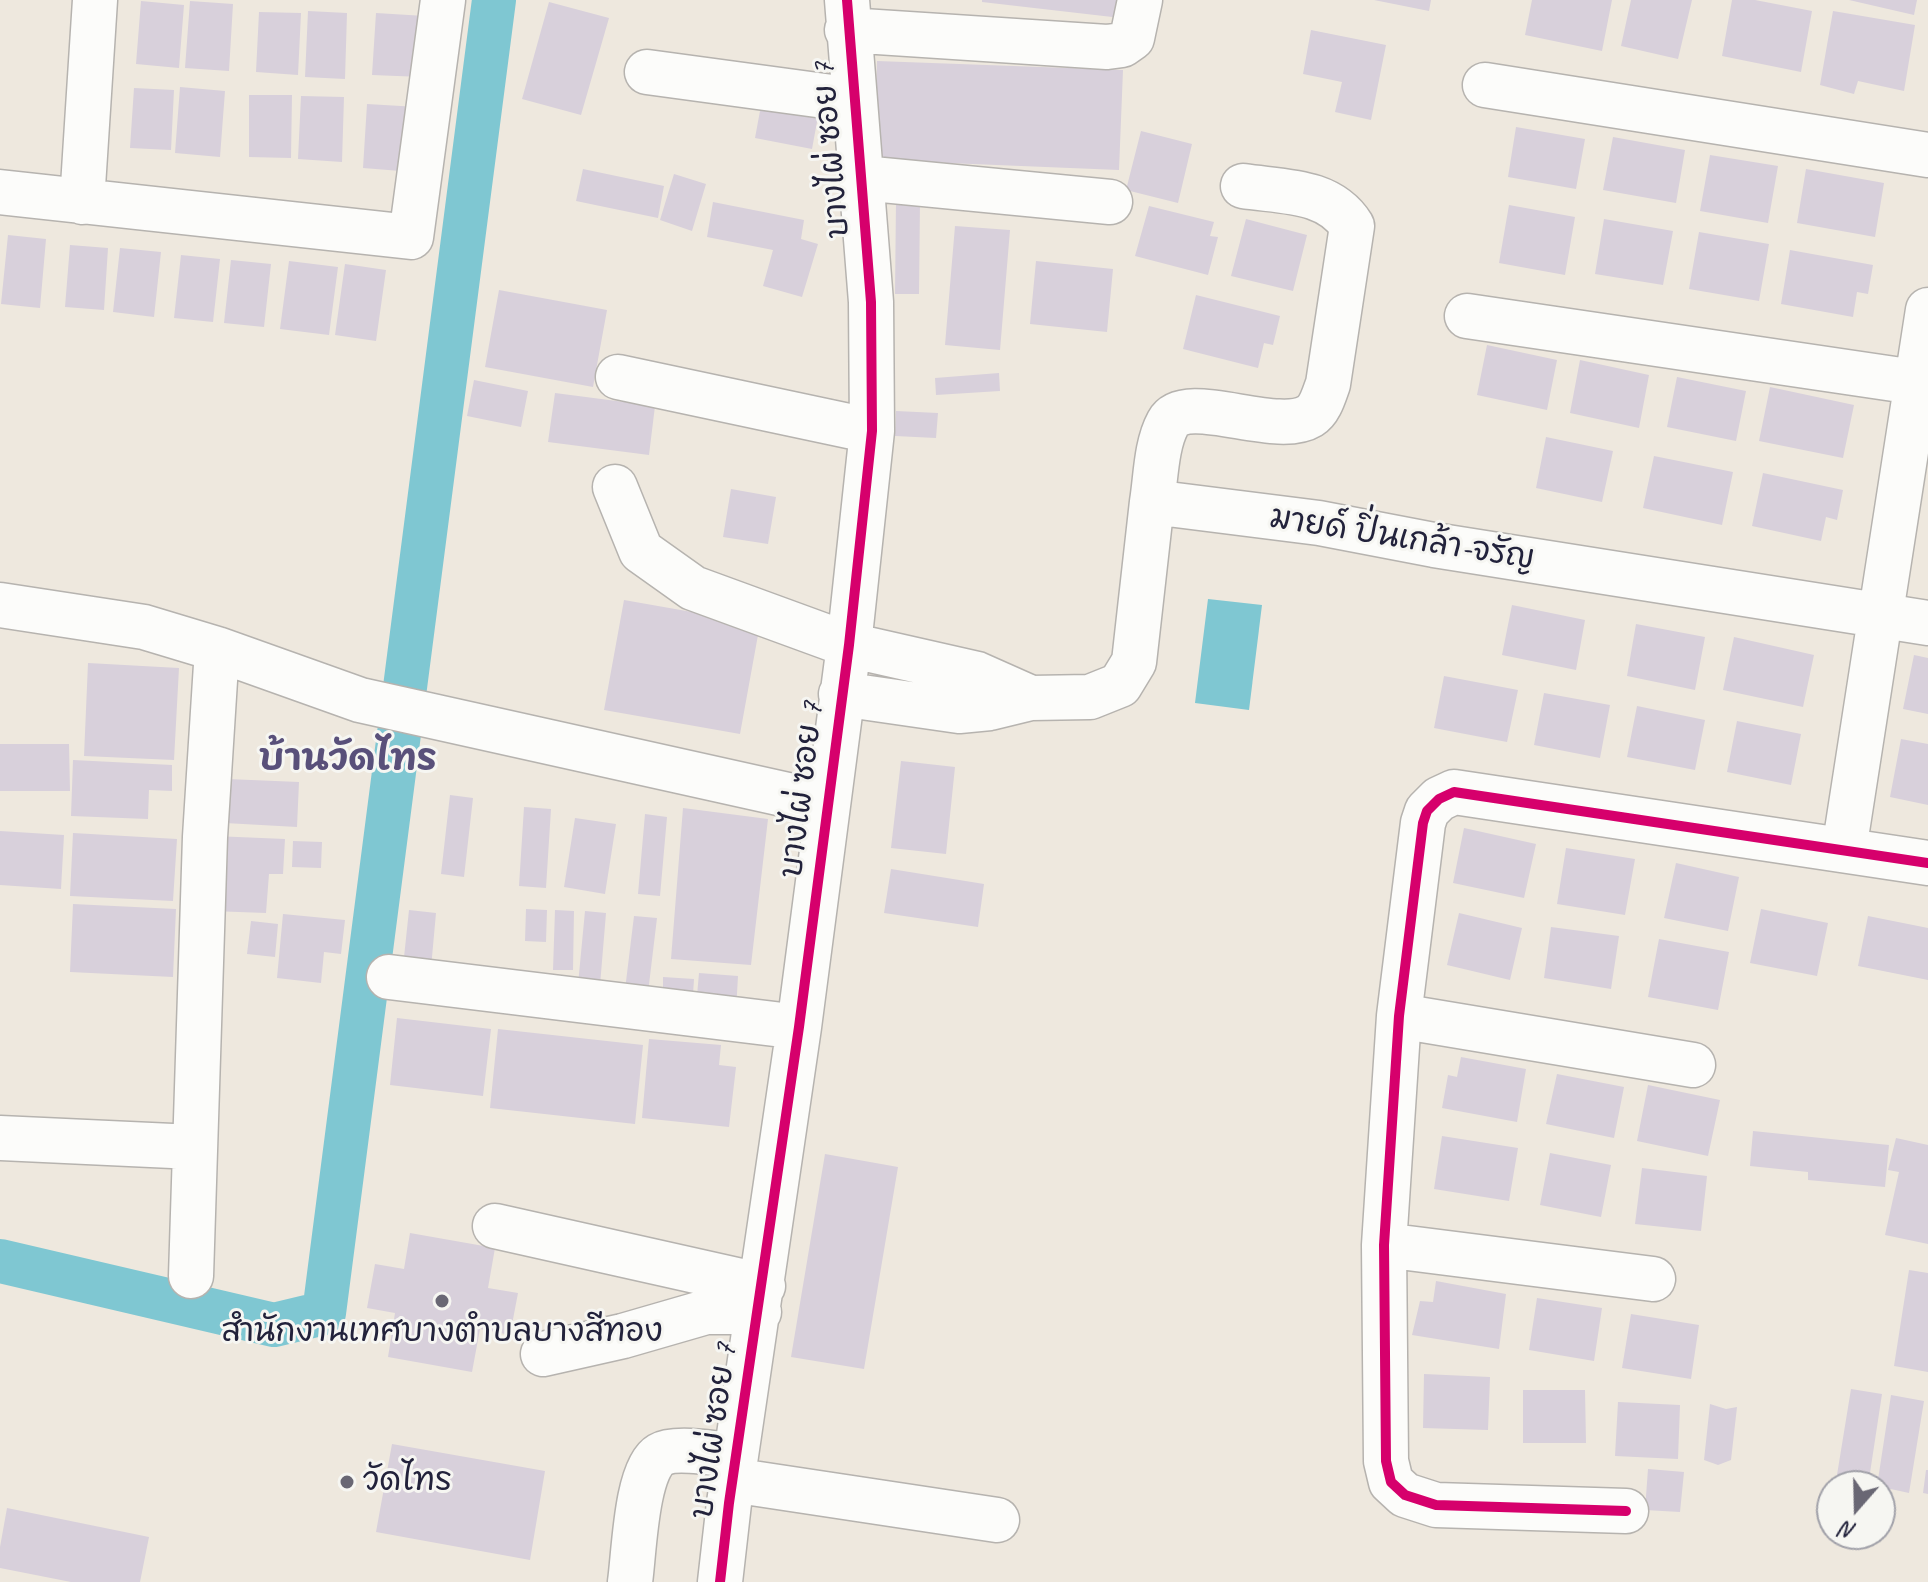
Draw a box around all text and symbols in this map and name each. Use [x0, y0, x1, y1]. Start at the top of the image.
street label: บางไผ่ ซอย 7 [805, 60, 859, 240]
street label: มายด์ ปิ่นเกล้า-จรัญ [1267, 499, 1537, 579]
street label: บางไผ่ ซอย 7 [773, 700, 833, 880]
district label: บ้านวัดไทร [259, 739, 437, 783]
marker: สำนักงานเทศบางตำบลบางสีทอง [433, 1292, 451, 1310]
place label: สำนักงานเทศบางตำบลบางสีทอง [221, 1314, 663, 1352]
street label: บางไผ่ ซอย 7 [684, 1341, 746, 1521]
place label: วัดไทร [363, 1463, 452, 1501]
north arrow [1816, 1470, 1896, 1550]
marker: วัดไทร [338, 1473, 356, 1491]
text: N [1837, 1515, 1860, 1546]

